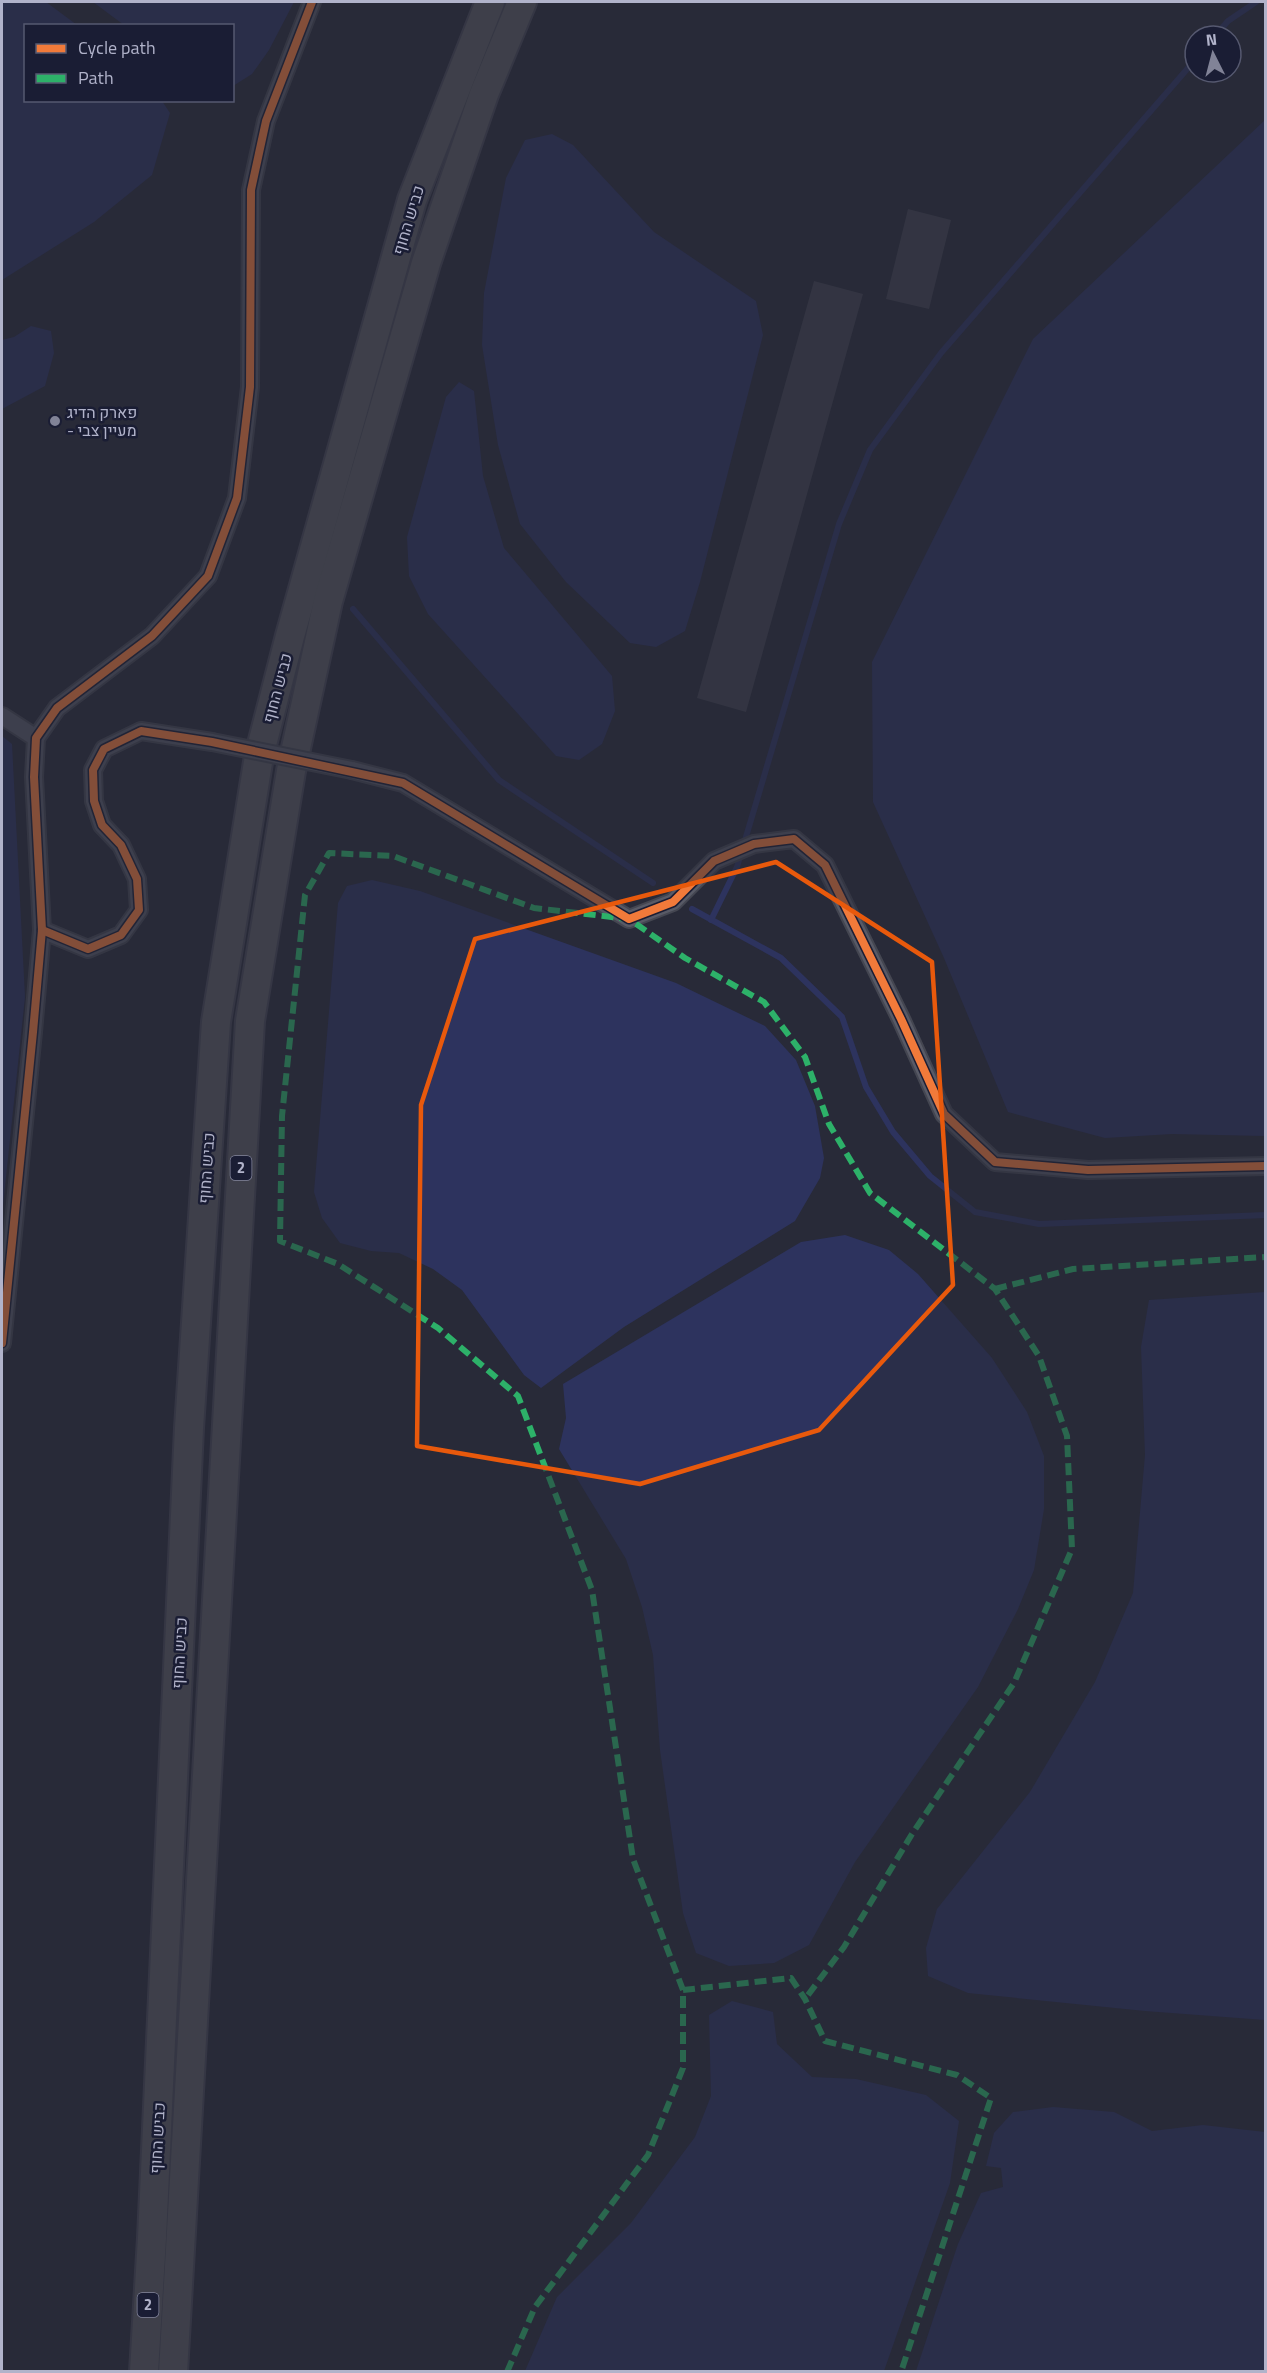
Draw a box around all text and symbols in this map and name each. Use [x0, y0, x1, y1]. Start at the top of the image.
legend [24, 24, 234, 102]
north arrow [1183, 24, 1243, 84]
text: N [1205, 27, 1218, 52]
text: Cycle path [78, 34, 156, 61]
text: Path [78, 64, 114, 91]
street label: כביש החוף [386, 182, 430, 258]
place label: פארק הדיג - מעיין צבי [67, 400, 137, 442]
marker: פארק הדיג - מעיין צבי [48, 414, 62, 428]
street label: כביש החוף [256, 650, 298, 726]
street label: כביש החוף [192, 1132, 220, 1204]
road number: 2 [230, 1156, 252, 1180]
street label: כביש החוף [165, 1617, 193, 1689]
street label: כביש החוף [143, 2102, 171, 2174]
road number: 2 [138, 2293, 158, 2317]

